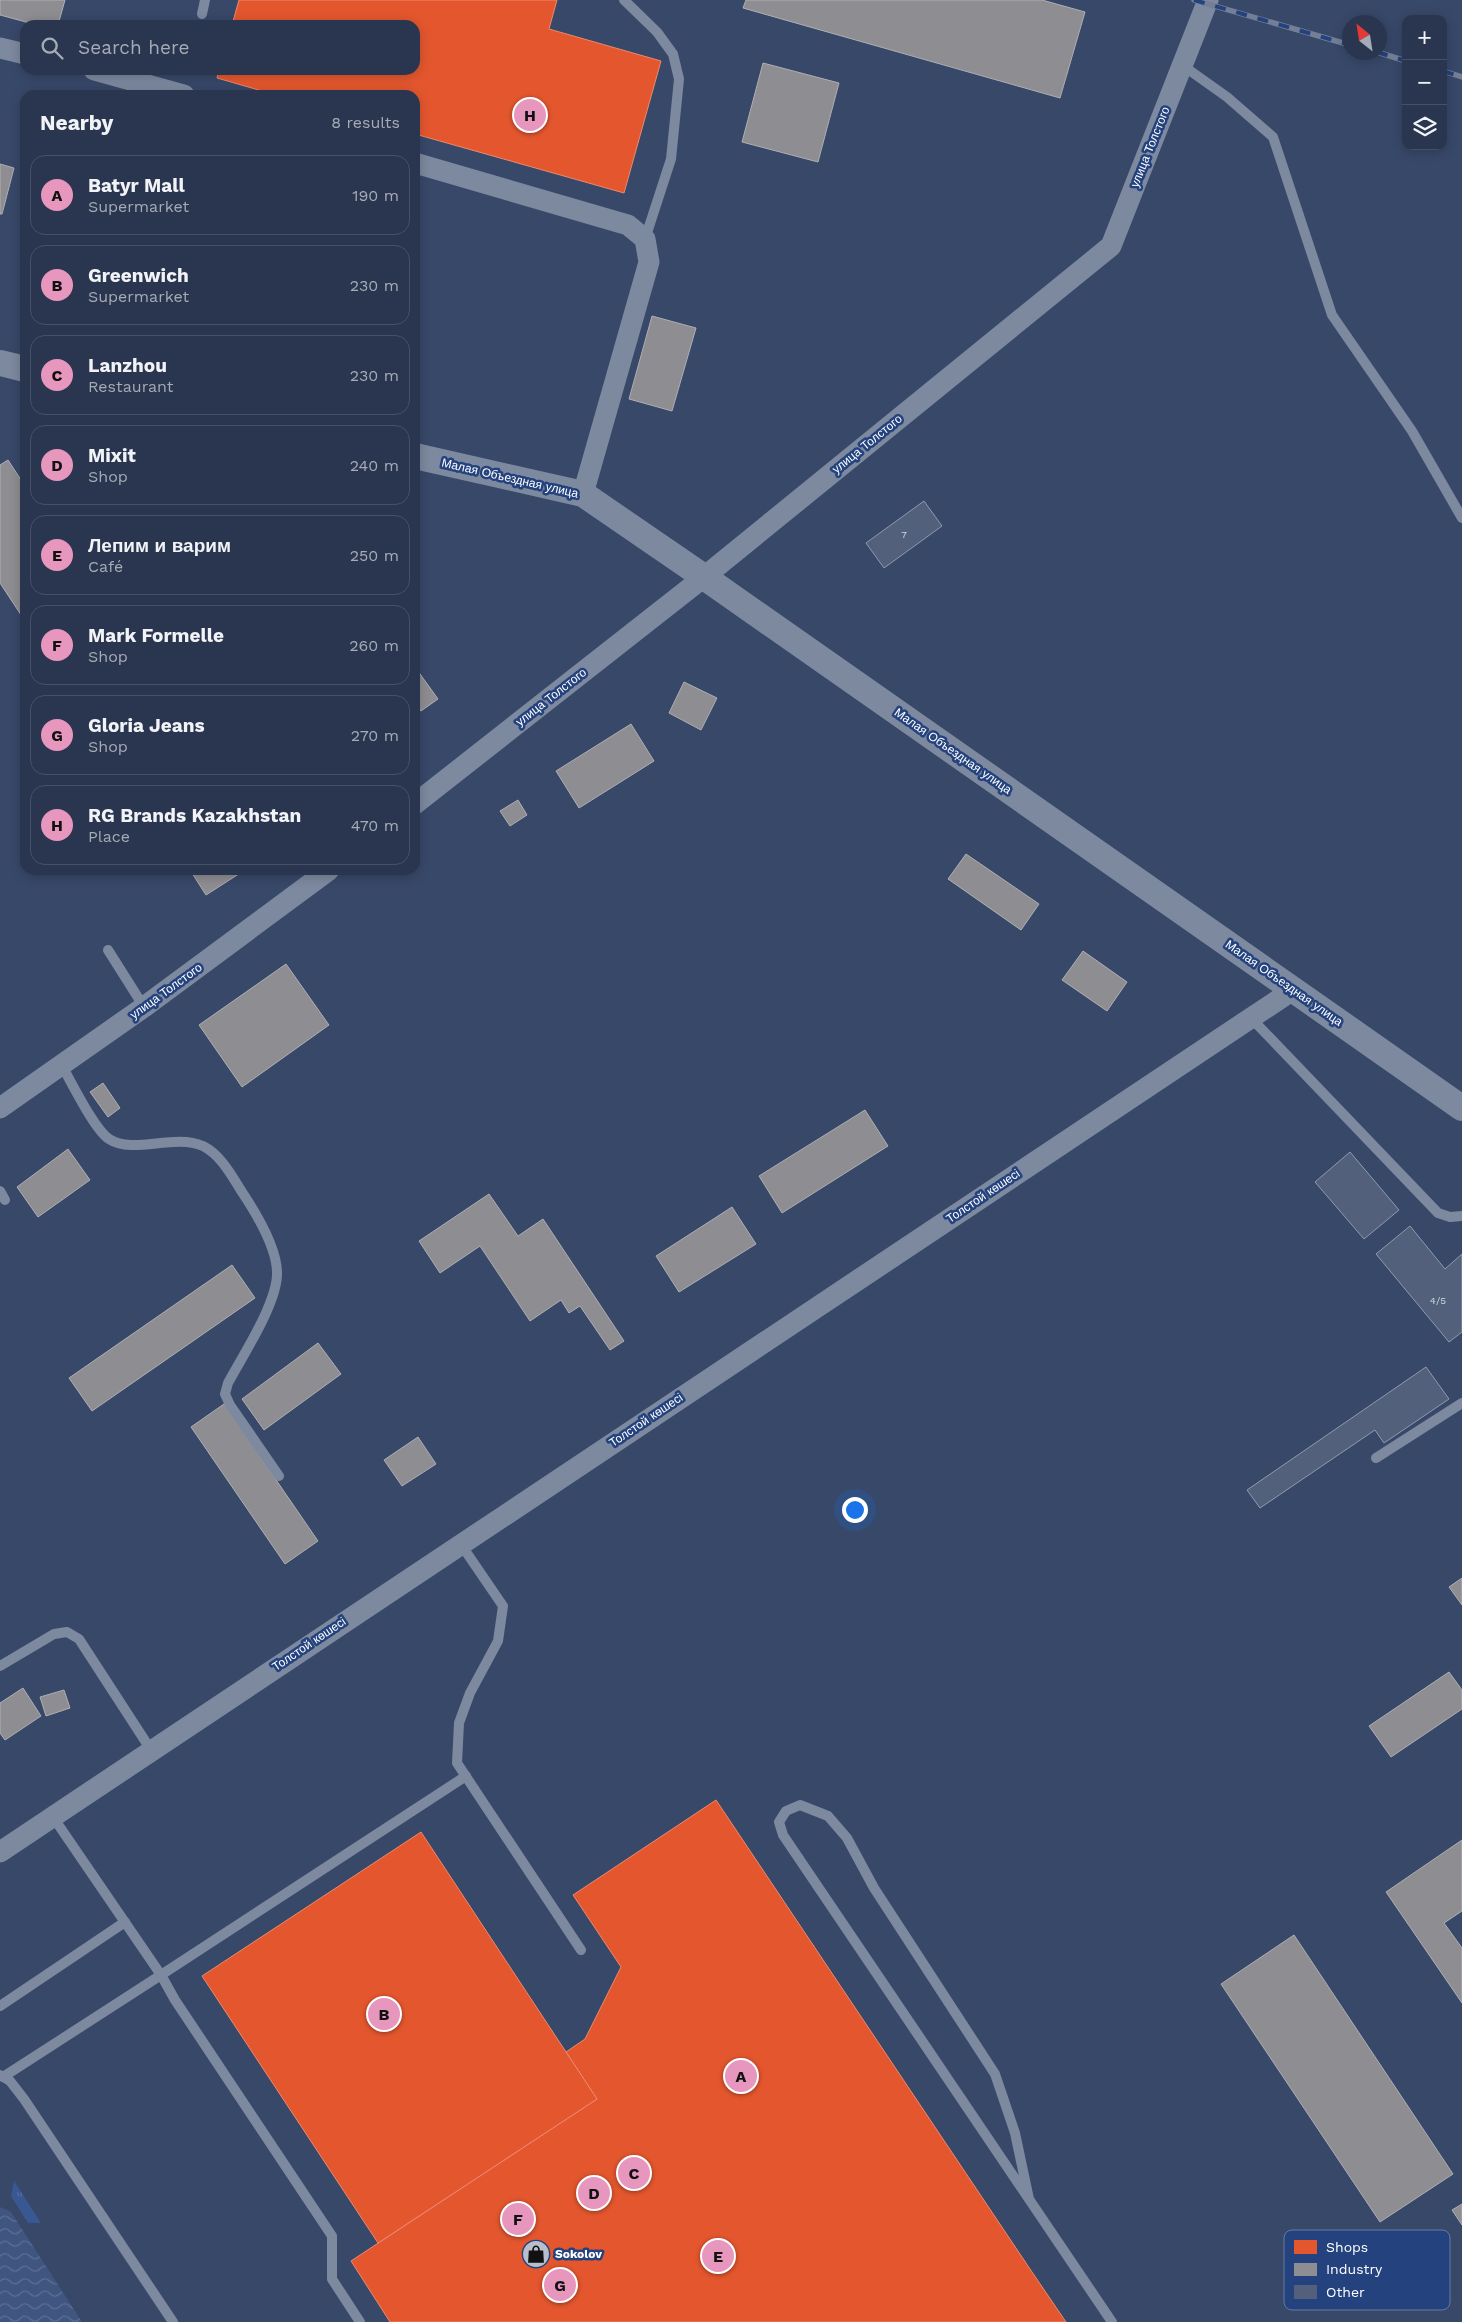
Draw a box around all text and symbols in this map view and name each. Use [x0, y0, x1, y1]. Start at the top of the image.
north arrow [1342, 15, 1387, 60]
map controls [1402, 15, 1447, 150]
button: + [1402, 15, 1447, 60]
search box [20, 20, 420, 75]
icon: search [38, 34, 66, 62]
text: Search here [78, 36, 189, 59]
button: − [1402, 60, 1447, 105]
pin: H [514, 96, 546, 134]
street label: улица Толстого [1127, 104, 1173, 189]
button: layers [1402, 105, 1447, 150]
text: Nearby [40, 110, 113, 135]
text: 8 results [331, 113, 400, 132]
text: Batyr Mall [88, 174, 185, 197]
text: A [52, 186, 62, 205]
text: 190 m [352, 186, 399, 205]
text: Supermarket [88, 197, 189, 216]
text: Greenwich [88, 264, 189, 287]
text: B [52, 276, 62, 295]
text: 230 m [350, 276, 399, 295]
text: Supermarket [88, 287, 189, 306]
text: Lanzhou [88, 354, 167, 377]
text: C [52, 366, 62, 385]
text: 230 m [350, 366, 399, 385]
text: Restaurant [88, 377, 174, 396]
street label: улица Толстого [829, 411, 905, 476]
text: Mixit [88, 444, 136, 467]
street label: Малая Объездная улица [440, 455, 580, 501]
text: D [51, 456, 63, 475]
text: 240 m [350, 456, 399, 475]
text: Shop [88, 467, 128, 486]
house number: 7 [901, 529, 907, 540]
text: Лепим и варим [88, 534, 231, 557]
text: E [52, 546, 62, 565]
text: 250 m [350, 546, 399, 565]
text: Café [88, 557, 123, 576]
text: Mark Formelle [88, 624, 224, 647]
text: F [52, 636, 62, 655]
text: 260 m [349, 636, 399, 655]
text: Shop [88, 647, 128, 666]
street label: улица Толстого [513, 665, 589, 729]
street label: Малая Объездная улица [892, 705, 1015, 797]
text: Gloria Jeans [88, 714, 205, 737]
text: G [51, 726, 63, 745]
text: 270 m [351, 726, 399, 745]
text: Shop [88, 737, 128, 756]
text: RG Brands Kazakhstan [88, 804, 301, 827]
text: H [51, 816, 63, 835]
text: 470 m [351, 816, 399, 835]
text: Place [88, 827, 130, 846]
street label: Малая Объездная улица [1223, 937, 1346, 1029]
street label: улица Толстого [127, 960, 205, 1022]
street label: Толстой көшесі [944, 1166, 1022, 1226]
house number: 4/5 [1430, 1295, 1446, 1306]
street label: Толстой көшесі [607, 1390, 685, 1450]
your location [842, 1497, 868, 1523]
street label: Толстой көшесі [270, 1614, 348, 1674]
pin: B [368, 1995, 400, 2033]
pin: A [725, 2057, 757, 2095]
pin: C [618, 2154, 650, 2192]
pin: D [578, 2174, 610, 2212]
pin: F [502, 2200, 534, 2238]
legend [1284, 2230, 1450, 2310]
pin: E [702, 2237, 734, 2275]
shop icon: Sokolov [521, 2239, 551, 2269]
text: Shops [1326, 2239, 1368, 2255]
place label: Sokolov [555, 2247, 602, 2261]
text: Industry [1326, 2261, 1383, 2277]
pin: G [544, 2266, 576, 2304]
text: Other [1326, 2284, 1365, 2300]

